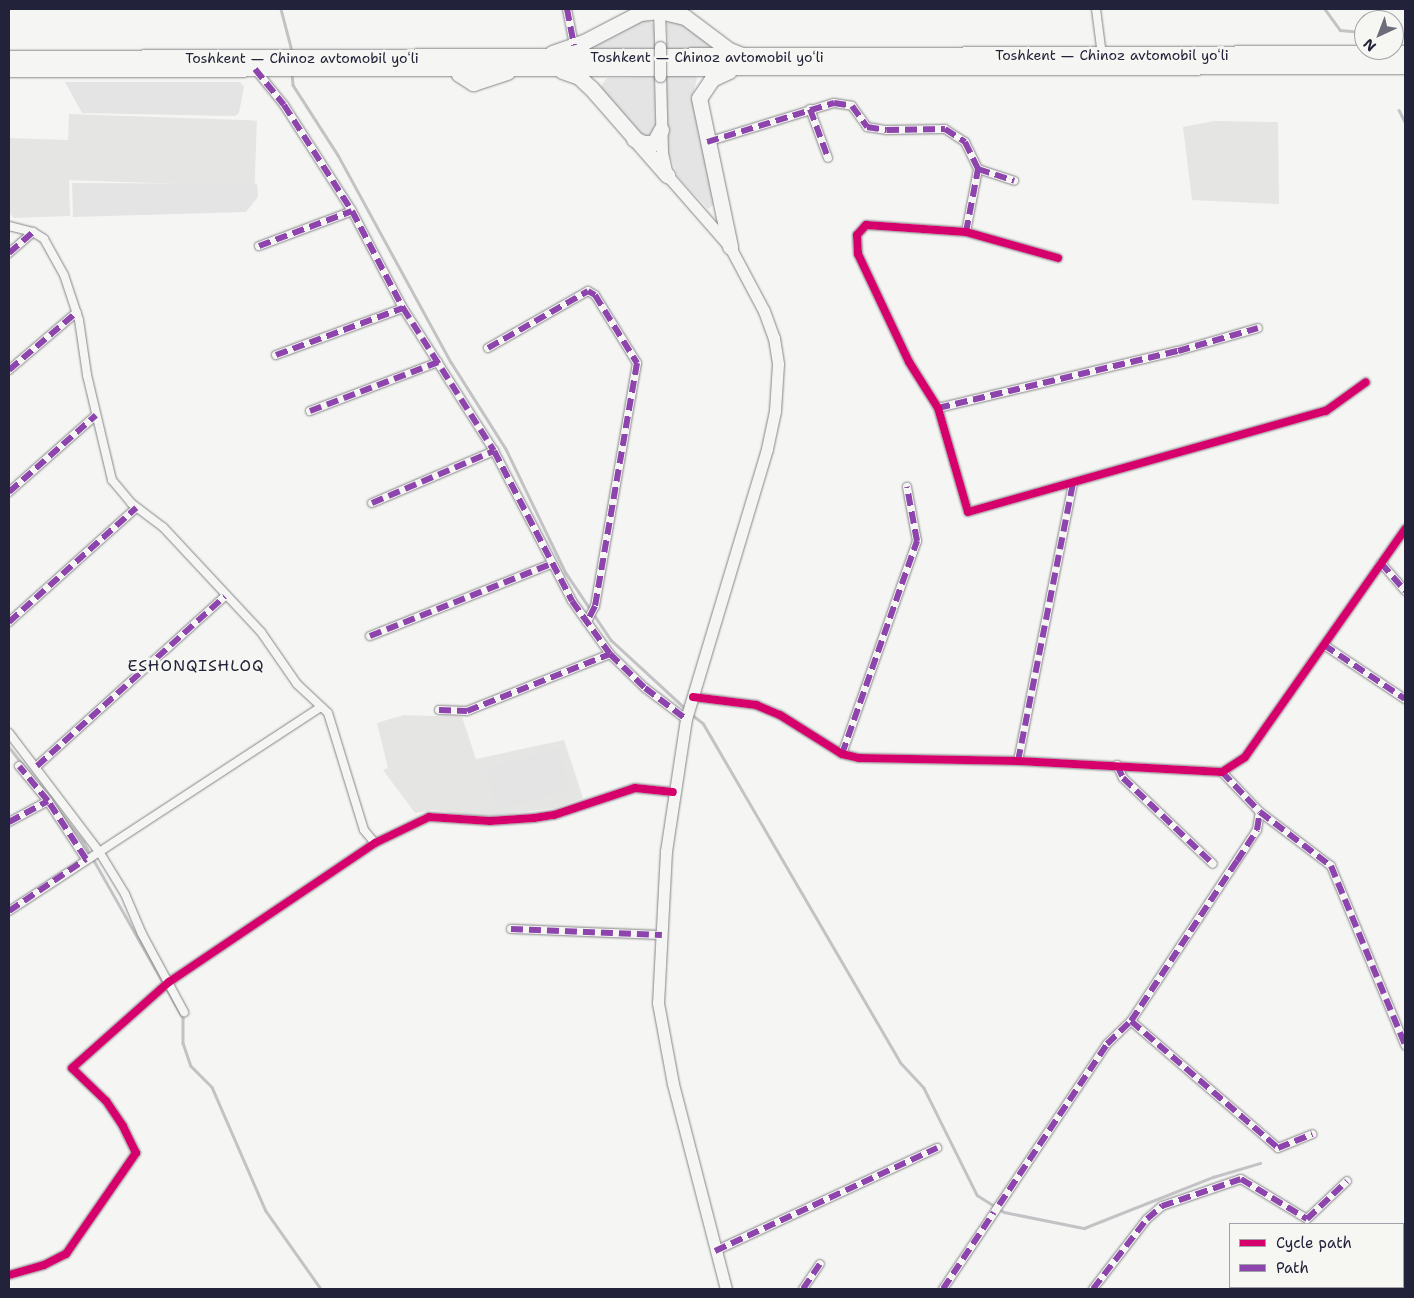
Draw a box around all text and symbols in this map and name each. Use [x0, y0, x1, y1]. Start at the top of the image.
north arrow [1354, 10, 1404, 60]
text: N [1359, 35, 1380, 56]
street label: Toshkent — Chinoz avtomobil yoʻli [995, 47, 1229, 63]
street label: Toshkent — Chinoz avtomobil yoʻli [590, 49, 824, 65]
street label: Toshkent — Chinoz avtomobil yoʻli [185, 50, 419, 66]
district label: ESHONQISHLOQ [126, 656, 266, 676]
legend [1229, 1223, 1404, 1288]
text: Cycle path [1276, 1233, 1352, 1253]
text: Path [1276, 1258, 1309, 1278]

